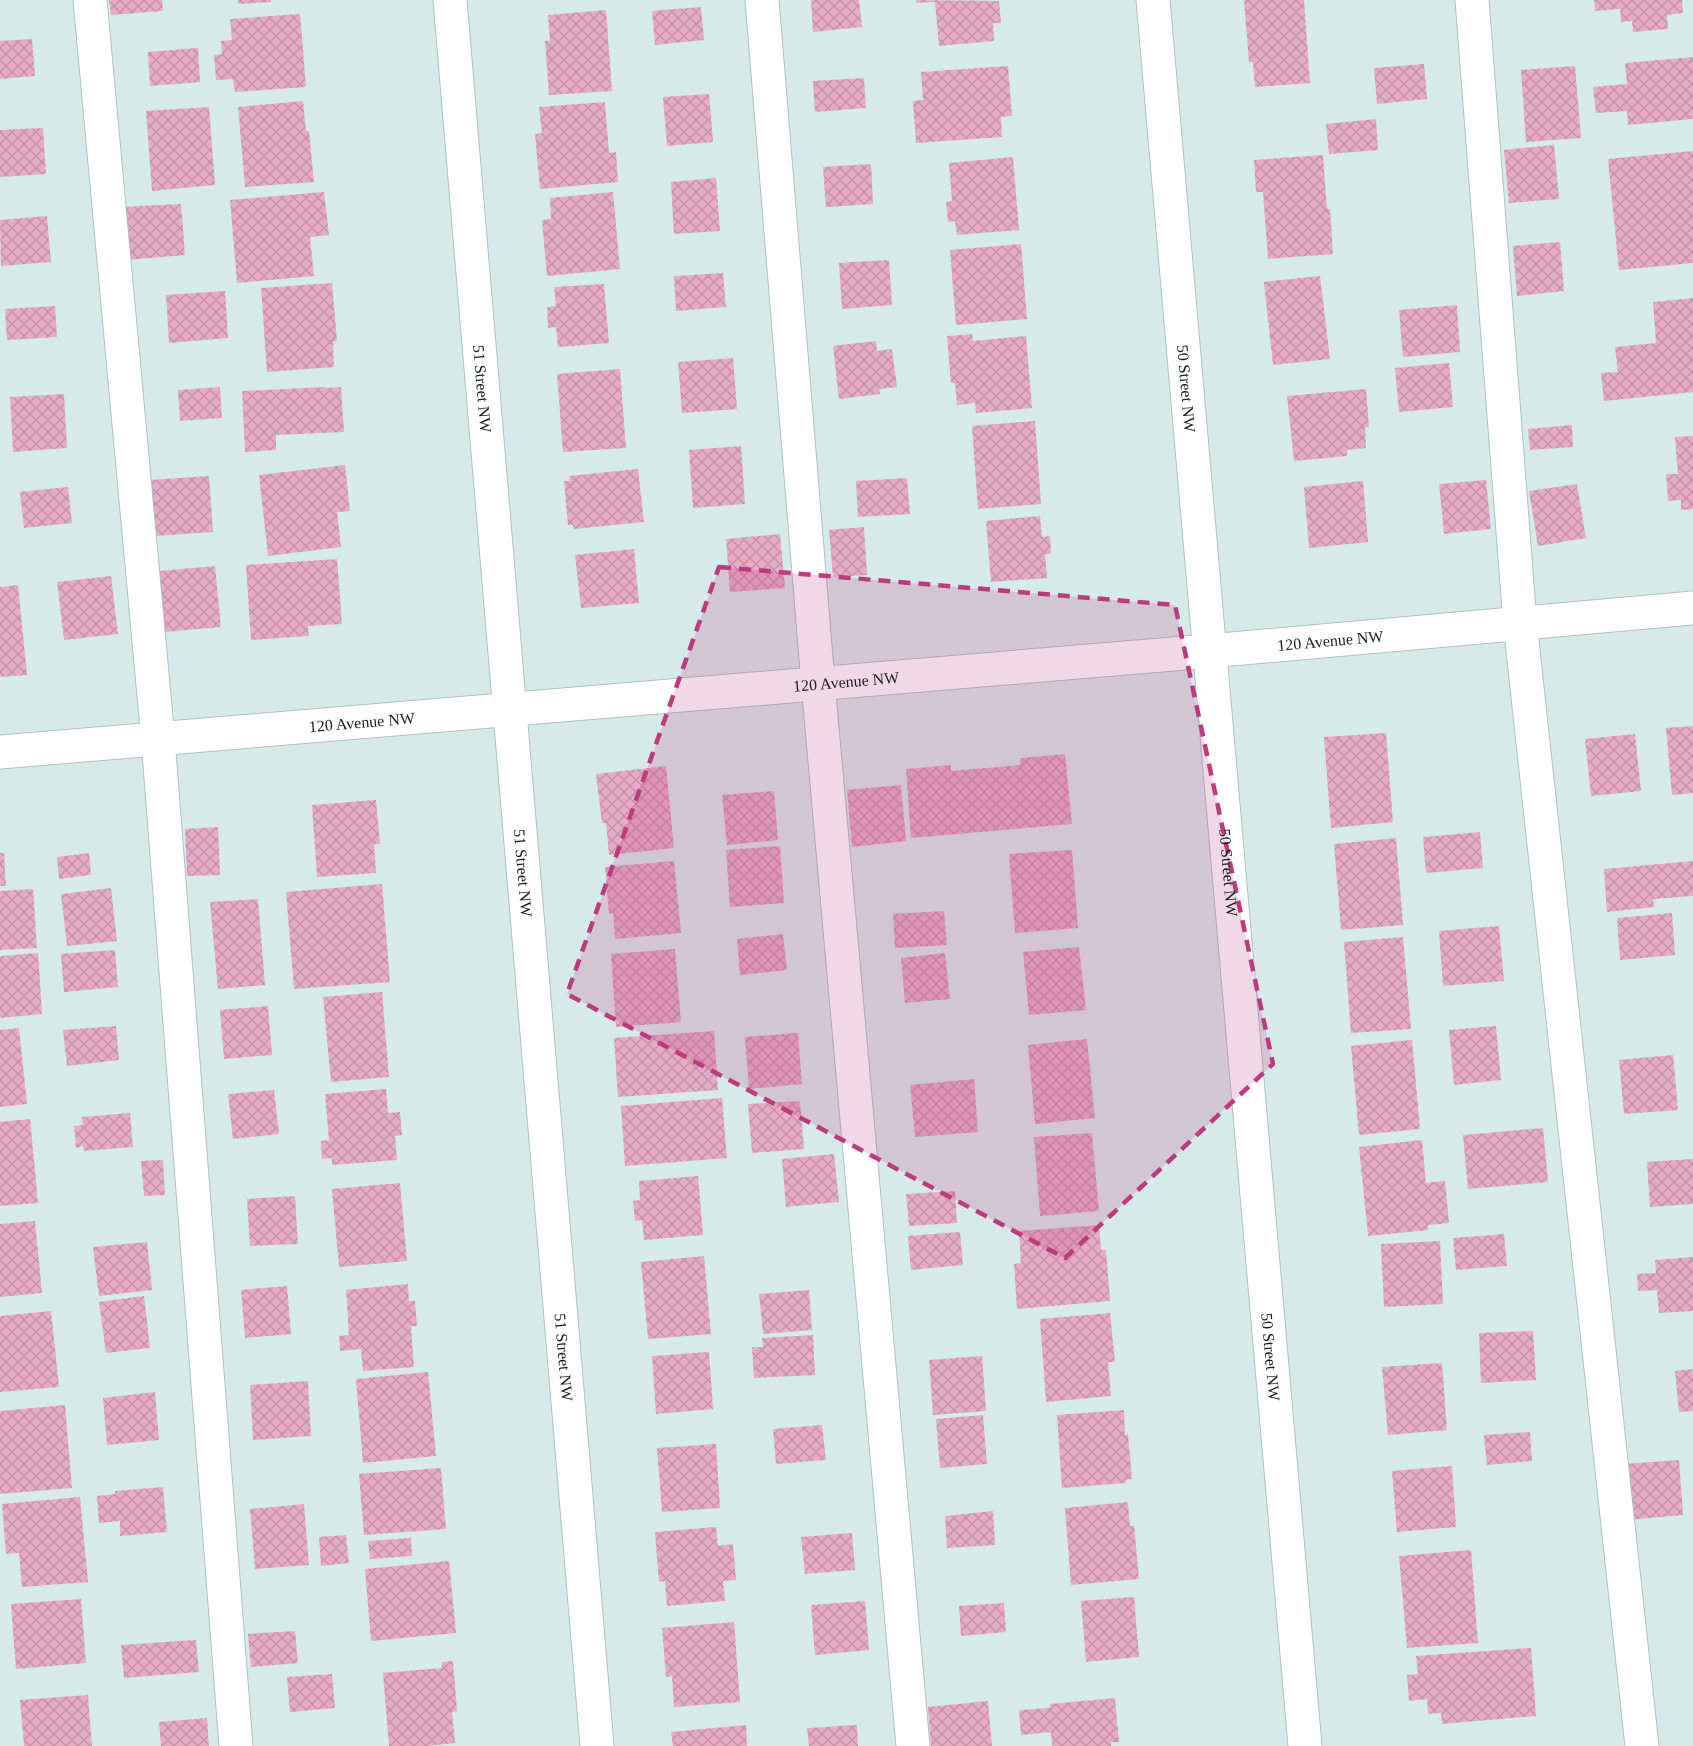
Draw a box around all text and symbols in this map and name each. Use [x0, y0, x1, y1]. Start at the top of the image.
street label: 51 Street NW [471, 344, 495, 434]
street label: 50 Street NW [1175, 344, 1199, 434]
street label: 120 Avenue NW [1277, 627, 1385, 653]
street label: 120 Avenue NW [792, 668, 901, 694]
street label: 120 Avenue NW [308, 709, 416, 735]
street label: 51 Street NW [511, 828, 536, 918]
street label: 50 Street NW [1217, 828, 1241, 918]
street label: 50 Street NW [1259, 1312, 1283, 1402]
street label: 51 Street NW [552, 1313, 577, 1403]

